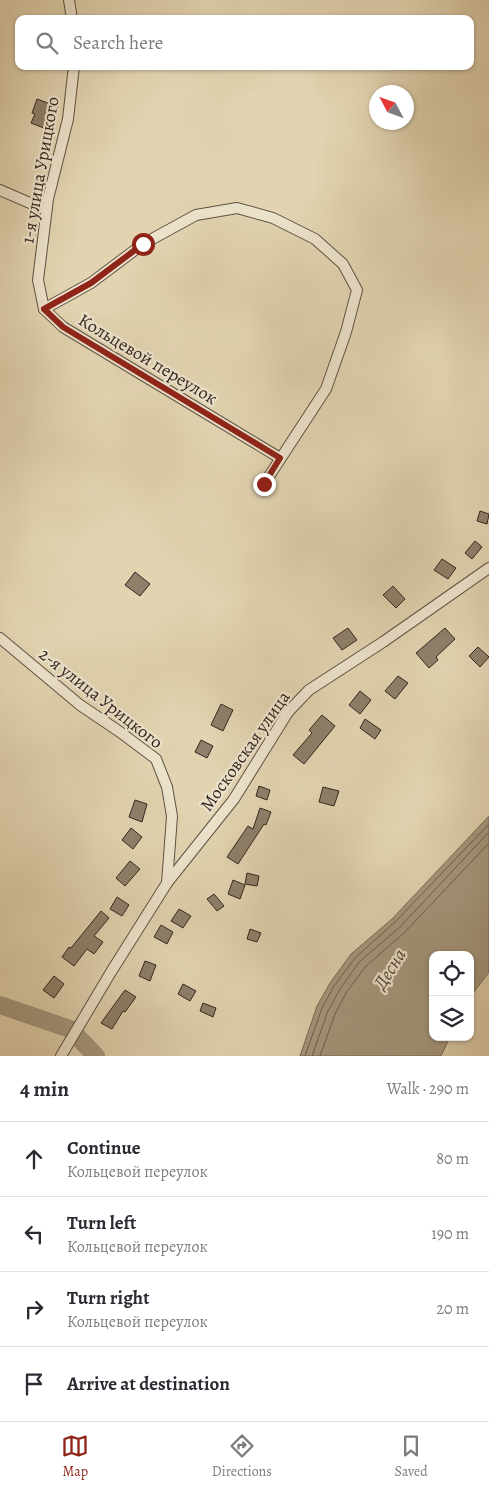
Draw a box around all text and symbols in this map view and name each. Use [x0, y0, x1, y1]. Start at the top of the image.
search box [15, 15, 474, 70]
icon: search [33, 29, 61, 57]
text: Search here [73, 30, 163, 56]
north arrow [369, 85, 414, 130]
street label: 1-я улица Урицкого [15, 95, 65, 245]
route start [132, 233, 155, 256]
street label: Кольцевой переулок [74, 308, 222, 410]
route end [253, 473, 276, 496]
street label: 2-я улица Урицкого [34, 642, 168, 754]
street label: Московская улица [195, 686, 296, 816]
water label: Десна [366, 944, 413, 996]
map controls [429, 951, 474, 1041]
button: locate [429, 951, 474, 996]
button: layers [429, 996, 474, 1041]
text: 4 min [20, 1075, 69, 1103]
text: Walk · 290 m [387, 1078, 469, 1100]
text: Continue [67, 1135, 141, 1161]
icon: ahead [20, 1145, 48, 1173]
text: 80 m [436, 1148, 469, 1170]
text: Кольцевой переулок [67, 1161, 208, 1183]
text: Turn left [67, 1210, 136, 1236]
icon: left [20, 1220, 48, 1248]
text: 190 m [431, 1223, 469, 1245]
text: Кольцевой переулок [67, 1236, 208, 1258]
text: Turn right [67, 1285, 149, 1311]
icon: right [20, 1295, 48, 1323]
text: 20 m [436, 1298, 469, 1320]
text: Кольцевой переулок [67, 1311, 208, 1333]
icon: arrive [20, 1370, 48, 1398]
text: Arrive at destination [67, 1371, 230, 1397]
tab: Map [61, 1432, 89, 1481]
tab: Directions [212, 1432, 272, 1481]
tab: Saved [395, 1432, 428, 1481]

